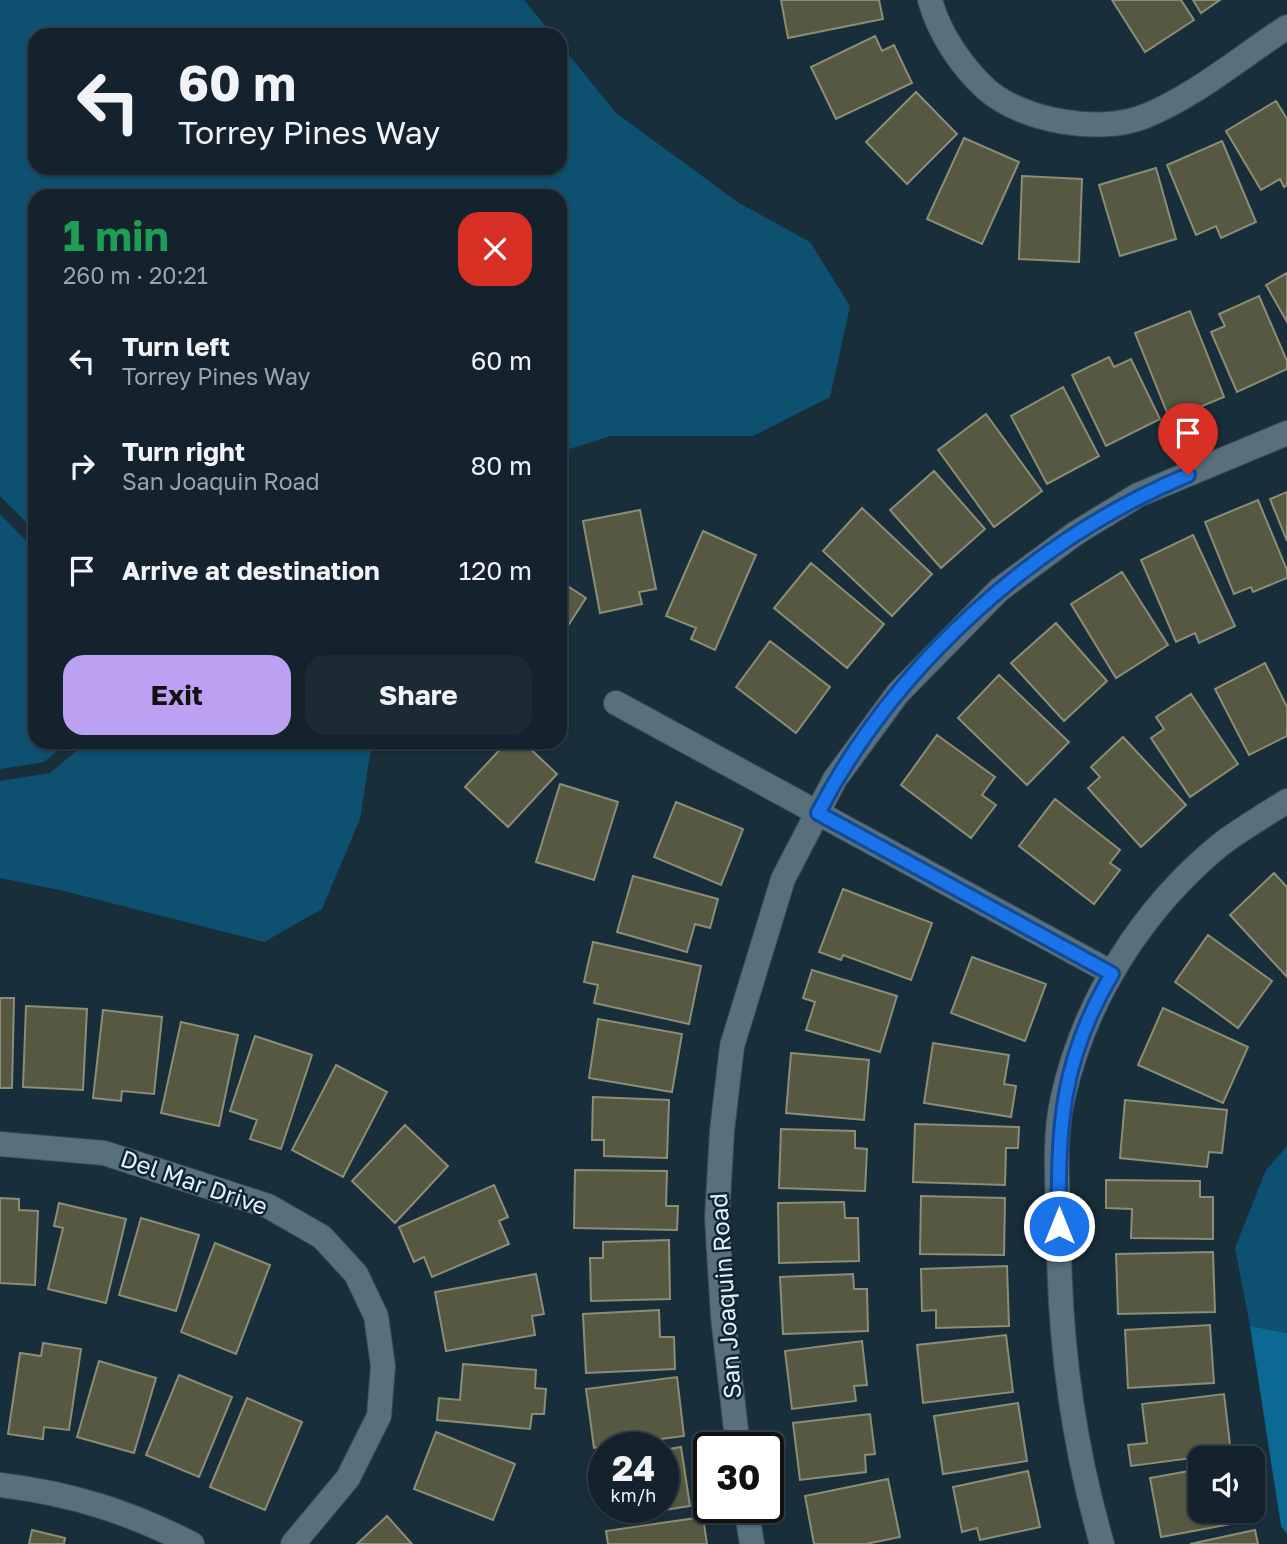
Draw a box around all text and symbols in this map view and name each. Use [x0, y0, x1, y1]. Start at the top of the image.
text: 60 m [178, 53, 296, 112]
icon: left [63, 56, 154, 147]
text: Torrey Pines Way [178, 113, 440, 151]
text: 1 min [63, 210, 169, 260]
button: close [458, 212, 532, 286]
text: 260 m · 20:21 [63, 261, 208, 289]
text: Turn left [122, 331, 230, 362]
icon: left [63, 342, 101, 380]
text: 60 m [471, 345, 532, 376]
text: Torrey Pines Way [122, 362, 310, 390]
pin [1158, 403, 1218, 475]
icon: arrive [1169, 414, 1207, 452]
text: Turn right [122, 436, 245, 467]
icon: right [63, 447, 101, 485]
text: 80 m [471, 450, 532, 481]
text: San Joaquin Road [122, 467, 320, 495]
icon: arrive [63, 552, 101, 590]
text: Arrive at destination [122, 555, 380, 586]
text: 120 m [459, 555, 532, 586]
button: Exit [63, 655, 291, 735]
button: Share [305, 655, 532, 735]
street label: Del Mar Drive [117, 1143, 272, 1220]
position arrow [1022, 1189, 1096, 1263]
street label: San Joaquin Road [703, 1192, 746, 1400]
speed limit sign: 30 [693, 1432, 784, 1523]
map controls [1188, 1446, 1265, 1523]
button: sound [1188, 1446, 1265, 1523]
text: 24 [612, 1447, 655, 1489]
text: km/h [611, 1484, 656, 1506]

